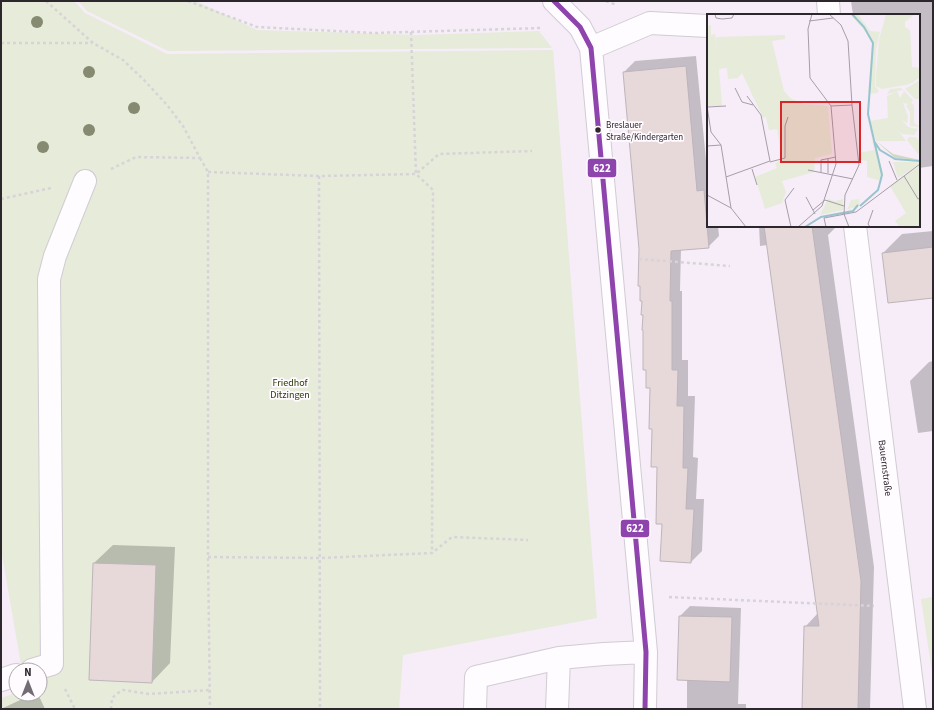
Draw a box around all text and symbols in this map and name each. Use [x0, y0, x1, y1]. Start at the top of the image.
inset map [707, 14, 920, 227]
place label: Breslauer Straße/Kindergarten [606, 119, 683, 144]
marker: Breslauer Straße/Kindergarten [593, 125, 603, 135]
line badge: 622 [587, 158, 617, 178]
text: 622 [593, 161, 611, 176]
park label: Friedhof Ditzingen [270, 376, 310, 402]
street label: Bauernstraße [875, 439, 895, 497]
line badge: 622 [620, 519, 650, 538]
text: 622 [626, 521, 644, 536]
north arrow [8, 662, 48, 702]
text: N [24, 665, 32, 680]

